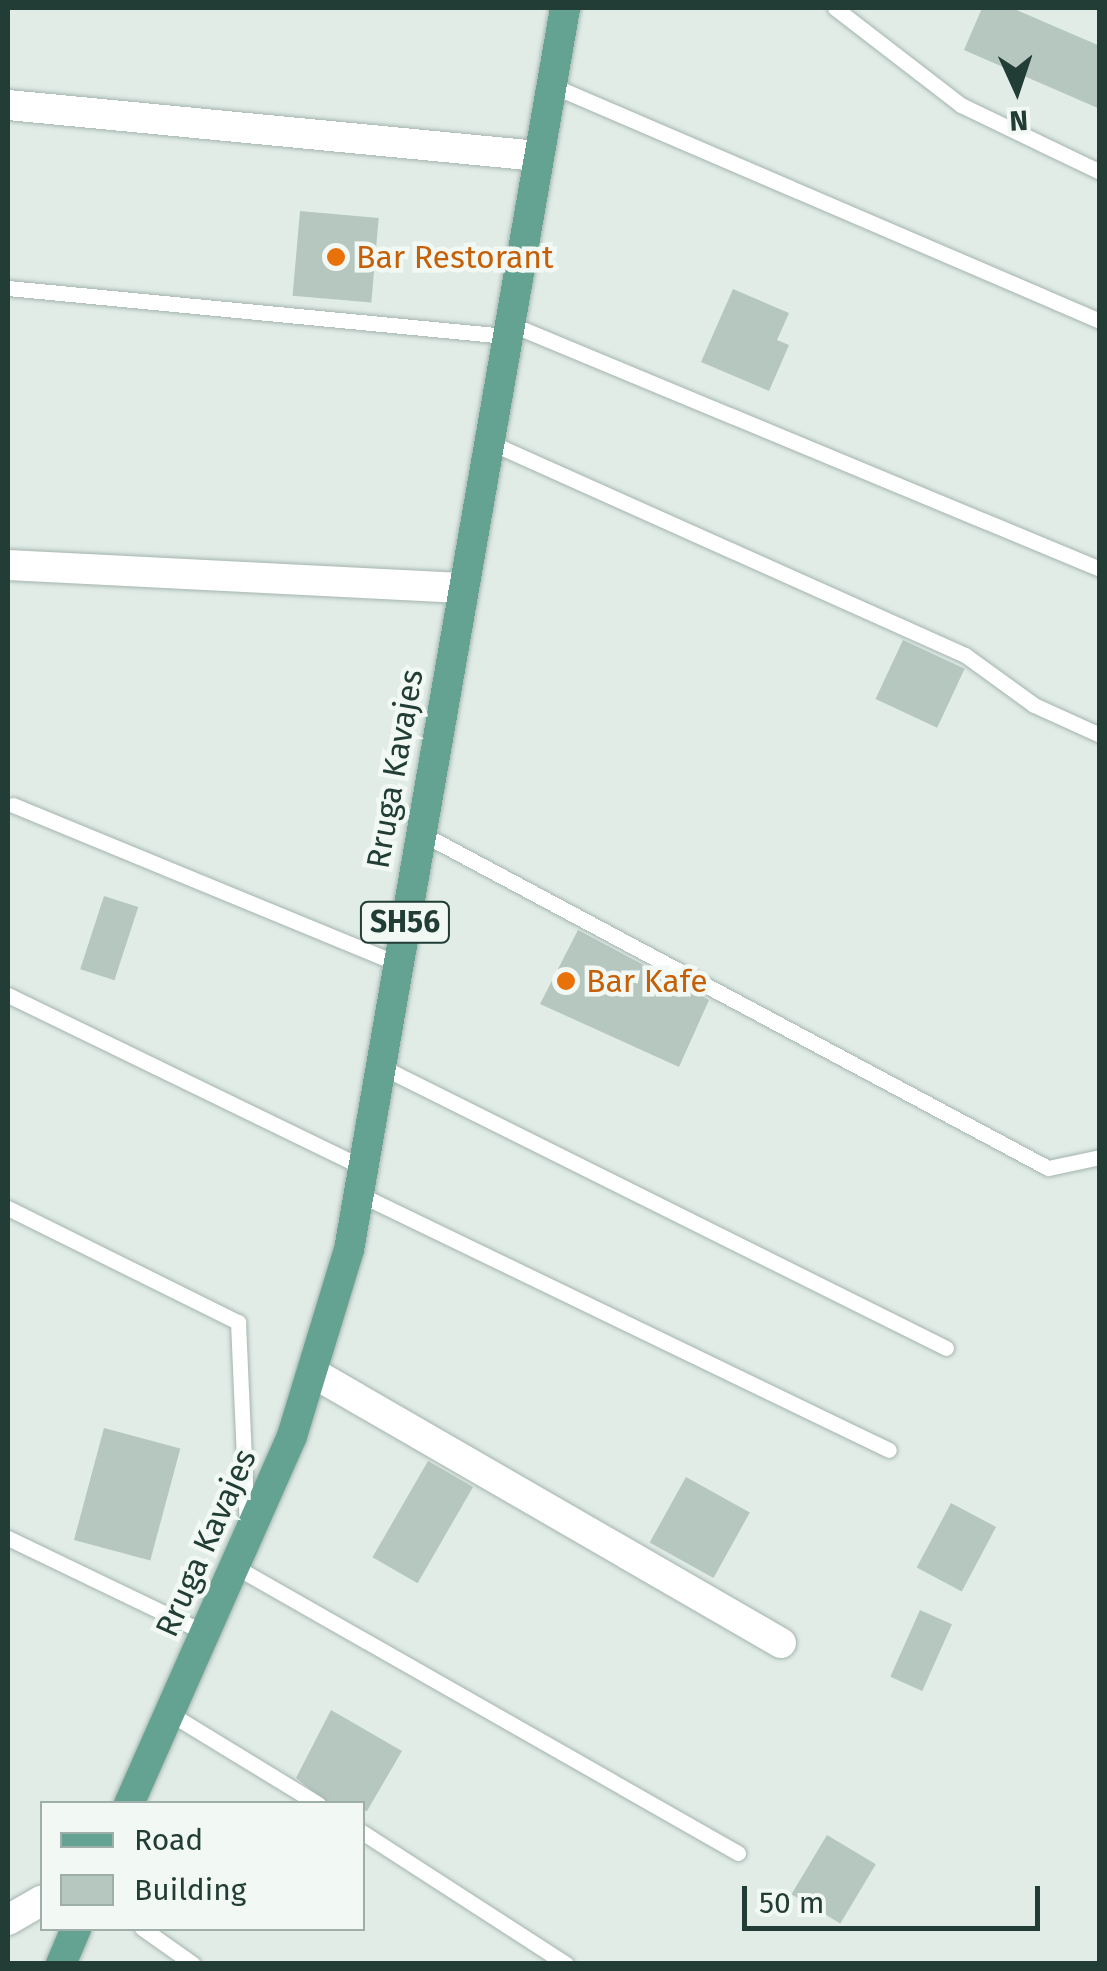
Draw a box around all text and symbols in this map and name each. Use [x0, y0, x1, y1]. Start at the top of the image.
north arrow [967, 40, 1067, 140]
text: N [1008, 103, 1029, 137]
place label: Bar Restorant [356, 238, 554, 276]
marker: Bar Restorant [325, 246, 347, 268]
street label: Rruga Kavajes [359, 666, 431, 872]
road number: SH56 [358, 897, 452, 947]
place label: Bar Kafe [586, 962, 708, 1000]
marker: Bar Kafe [555, 970, 577, 992]
street label: Rruga Kavajes [147, 1443, 265, 1643]
legend [40, 1801, 365, 1931]
text: Road [134, 1822, 203, 1858]
scale bar [747, 1866, 1044, 1928]
text: Building [134, 1872, 246, 1908]
text: 50 m [759, 1885, 824, 1921]

